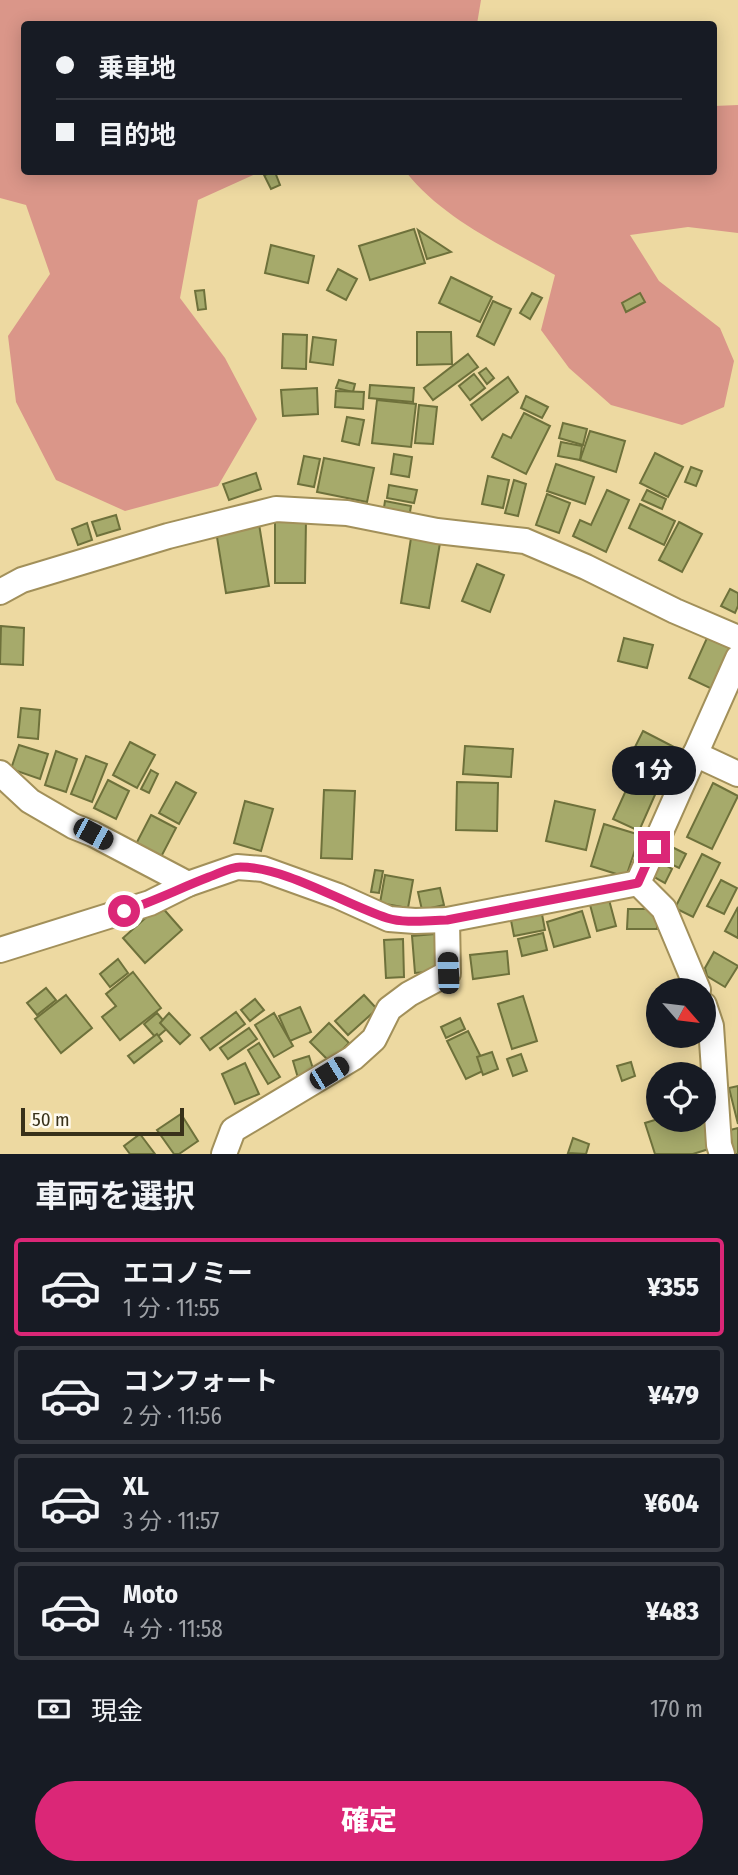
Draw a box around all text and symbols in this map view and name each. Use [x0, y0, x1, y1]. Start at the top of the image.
text: 乗車地 [98, 53, 176, 84]
text: 目的地 [98, 120, 176, 151]
callout: 1 分 [612, 746, 696, 794]
text: 1 分 [635, 756, 673, 784]
car [70, 815, 117, 853]
route end [638, 831, 670, 863]
route start [108, 895, 140, 927]
car [437, 952, 460, 994]
north arrow [646, 978, 716, 1048]
map controls [646, 978, 716, 1132]
car [306, 1053, 353, 1093]
button: locate [646, 1062, 716, 1132]
scale bar [21, 1105, 184, 1137]
text: 50 m [32, 1108, 70, 1131]
text: 車両を選択 [35, 1177, 195, 1215]
icon: car [39, 1256, 102, 1319]
text: エコノミー [123, 1258, 253, 1289]
text: ¥355 [647, 1272, 699, 1303]
text: 1 分 · 11:55 [123, 1294, 220, 1322]
icon: car [39, 1364, 102, 1427]
text: コンフォート [123, 1366, 278, 1397]
text: ¥479 [648, 1380, 699, 1411]
text: 2 分 · 11:56 [123, 1402, 222, 1430]
text: XL [123, 1471, 149, 1502]
icon: car [39, 1472, 102, 1535]
text: ¥604 [644, 1488, 699, 1519]
text: 3 分 · 11:57 [123, 1507, 219, 1535]
text: Moto [123, 1579, 178, 1610]
icon: car [39, 1580, 102, 1643]
text: ¥483 [646, 1596, 699, 1627]
text: 4 分 · 11:58 [123, 1615, 223, 1643]
icon: cash [35, 1690, 73, 1728]
text: 170 m [650, 1695, 703, 1723]
text: 現金 [91, 1696, 143, 1727]
button: 確定 [35, 1781, 703, 1861]

